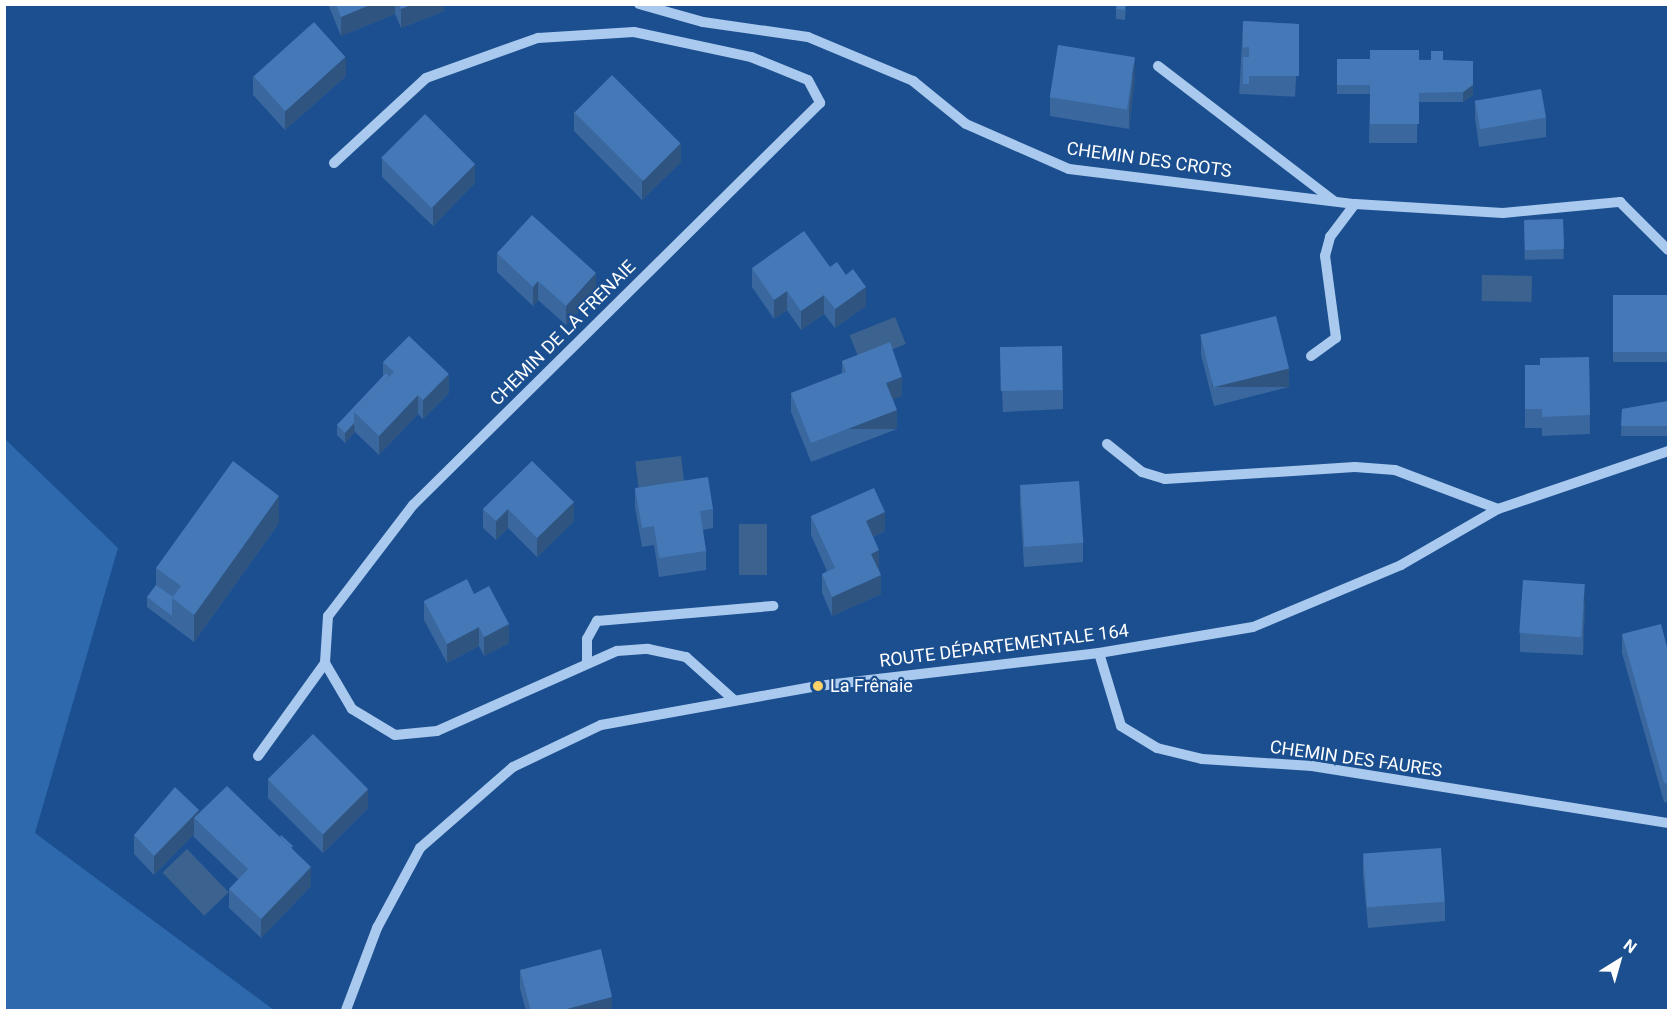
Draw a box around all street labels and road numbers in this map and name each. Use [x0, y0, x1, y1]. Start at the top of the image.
street label: CHEMIN DES CROTS [1065, 138, 1233, 182]
street label: CHEMIN DE LA FRENAIE [486, 256, 640, 410]
street label: ROUTE DÉPARTEMENTALE 164 [878, 620, 1130, 672]
street label: CHEMIN DES FAURES [1269, 736, 1443, 782]

